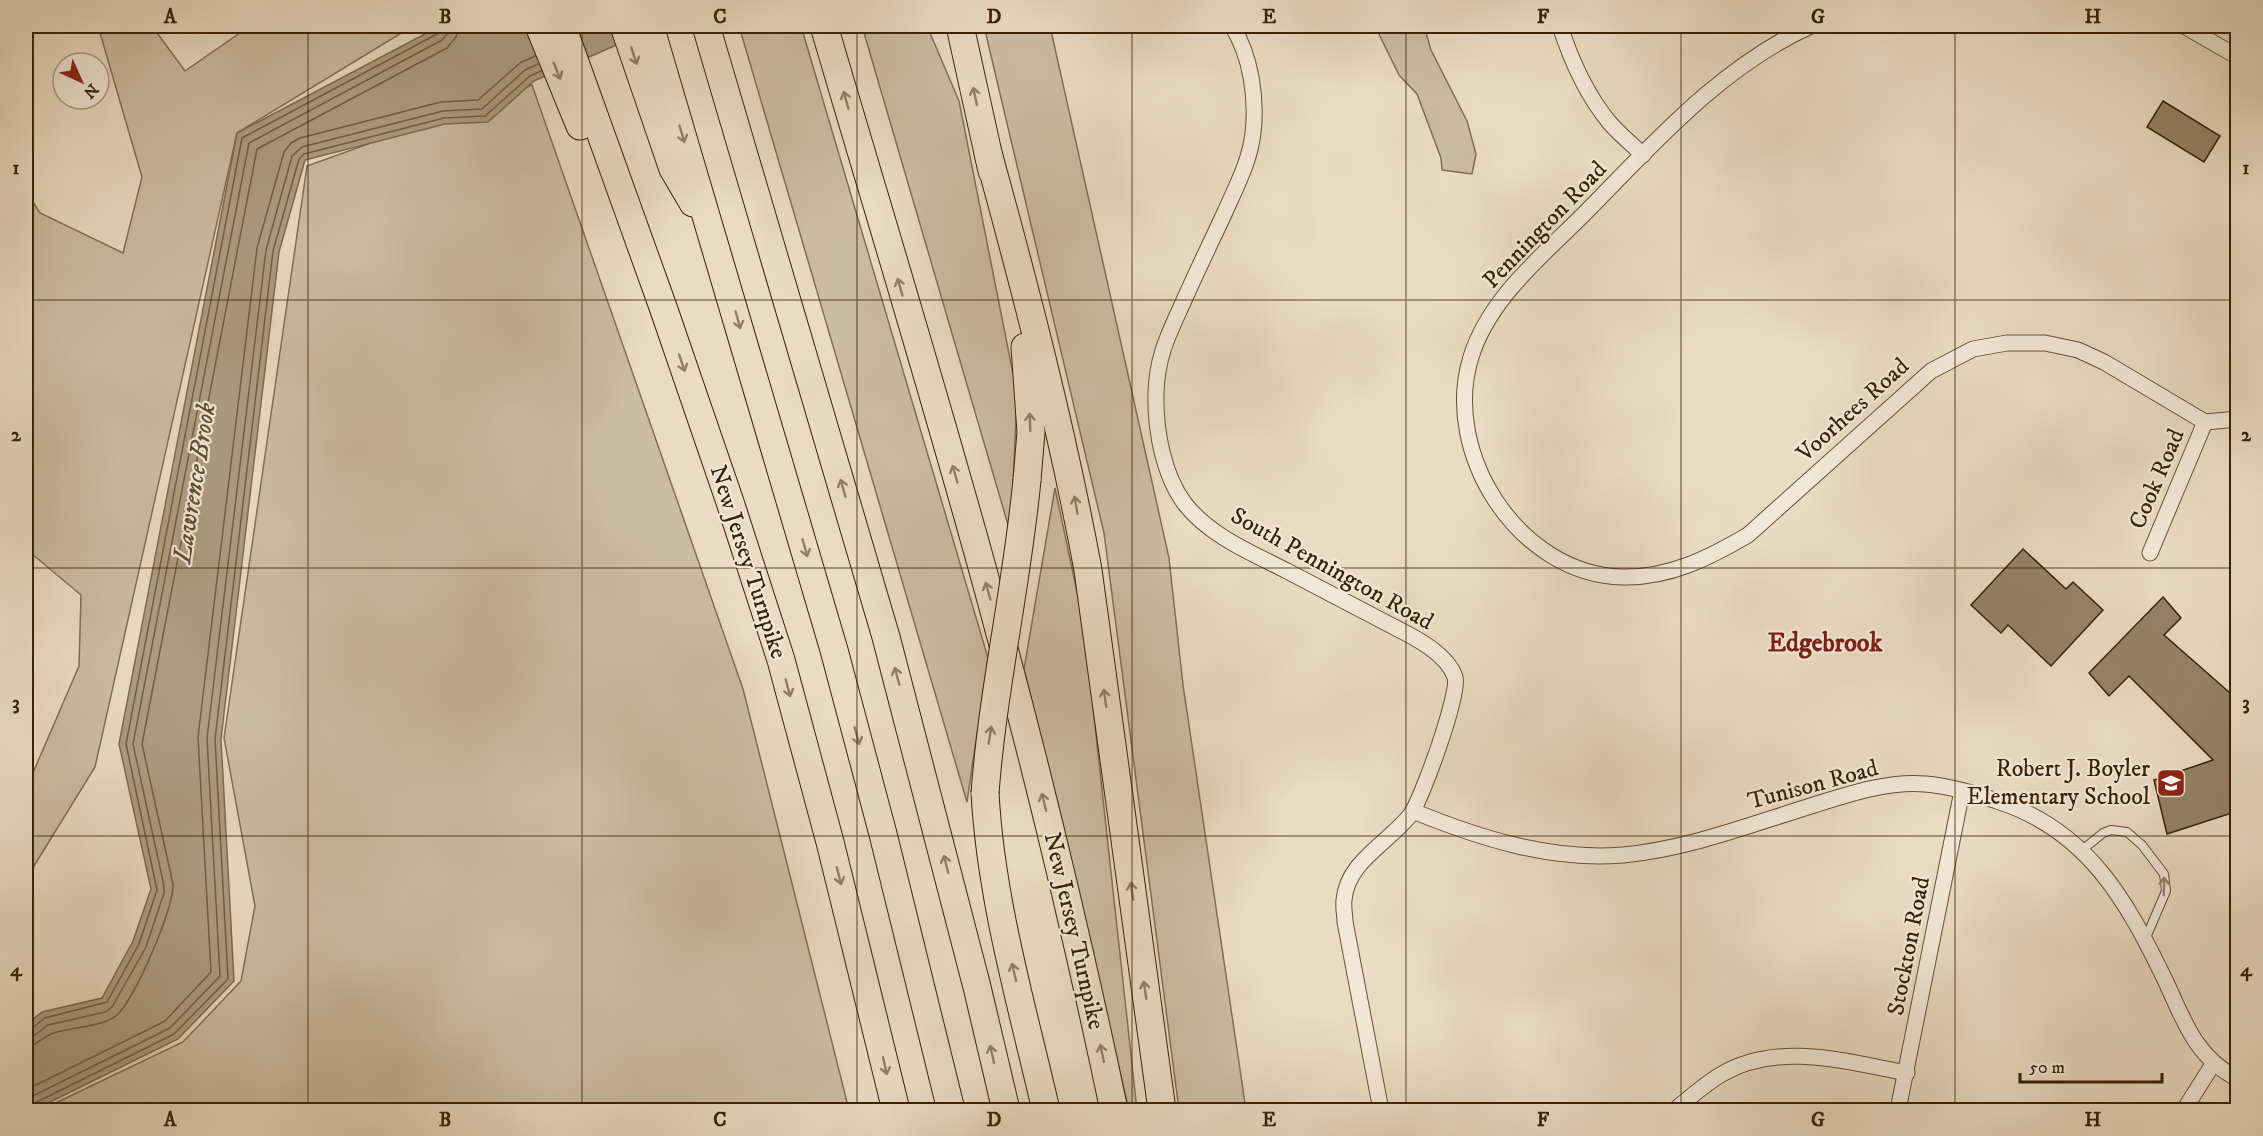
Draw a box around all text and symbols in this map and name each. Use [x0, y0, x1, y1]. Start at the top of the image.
text: A [163, 5, 178, 30]
text: B [439, 5, 451, 30]
text: C [713, 5, 727, 30]
text: D [987, 5, 1002, 30]
text: E [1262, 5, 1276, 30]
text: F [1537, 5, 1550, 30]
text: G [1811, 5, 1825, 30]
text: H [2085, 5, 2102, 30]
one-way arrow [629, 46, 640, 65]
north arrow [51, 51, 111, 111]
one-way arrow [553, 61, 564, 79]
text: N [79, 79, 103, 103]
one-way arrow [969, 87, 981, 106]
one-way arrow [840, 91, 851, 110]
one-way arrow [677, 124, 688, 143]
street label: Pennington Road [1477, 155, 1613, 295]
text: 1 [12, 156, 20, 181]
text: 1 [2242, 156, 2250, 181]
one-way arrow [894, 278, 905, 297]
one-way arrow [733, 310, 744, 329]
street label: Voorhees Road [1790, 352, 1916, 469]
one-way arrow [677, 353, 688, 372]
water label: Lawrence Brook [166, 400, 224, 567]
one-way arrow [1025, 412, 1036, 432]
text: 2 [11, 423, 22, 448]
text: 2 [2241, 423, 2252, 448]
street label: Cook Road [2122, 424, 2192, 534]
street label: New Jersey Turnpike [703, 462, 793, 662]
one-way arrow [949, 465, 960, 484]
one-way arrow [837, 479, 848, 498]
one-way arrow [1070, 495, 1081, 515]
street label: South Pennington Road [1225, 501, 1439, 637]
one-way arrow [799, 538, 811, 557]
one-way arrow [982, 582, 994, 601]
district label: Edgebrook [1768, 627, 1883, 660]
one-way arrow [890, 666, 902, 685]
one-way arrow [783, 678, 794, 697]
one-way arrow [1100, 688, 1111, 708]
text: 3 [12, 691, 20, 716]
text: 3 [2242, 691, 2250, 716]
one-way arrow [852, 726, 863, 745]
one-way arrow [985, 726, 996, 745]
street label: Tunison Road [1744, 753, 1882, 817]
place label: Robert J. Boyler Elementary School [1966, 754, 2151, 812]
school or university icon: Robert J. Boyler Elementary School [2155, 767, 2187, 799]
one-way arrow [1037, 793, 1049, 812]
street label: New Jersey Turnpike [1037, 829, 1111, 1033]
one-way arrow [939, 855, 951, 874]
one-way arrow [833, 866, 845, 885]
street label: Stockton Road [1881, 874, 1937, 1018]
one-way arrow [2158, 876, 2170, 896]
one-way arrow [1126, 881, 1137, 901]
text: 4 [10, 958, 23, 983]
text: 4 [2240, 958, 2253, 983]
one-way arrow [1008, 962, 1019, 982]
one-way arrow [1140, 981, 1151, 1001]
one-way arrow [986, 1044, 998, 1063]
one-way arrow [1096, 1044, 1107, 1064]
scale bar [2020, 1046, 2162, 1084]
one-way arrow [879, 1056, 891, 1075]
text: 50 m [2029, 1057, 2065, 1079]
text: A [163, 1108, 178, 1133]
text: B [439, 1108, 451, 1133]
text: C [713, 1108, 727, 1133]
text: D [987, 1108, 1002, 1133]
text: E [1262, 1108, 1276, 1133]
text: F [1537, 1108, 1550, 1133]
text: G [1811, 1108, 1825, 1133]
text: H [2085, 1108, 2102, 1133]

